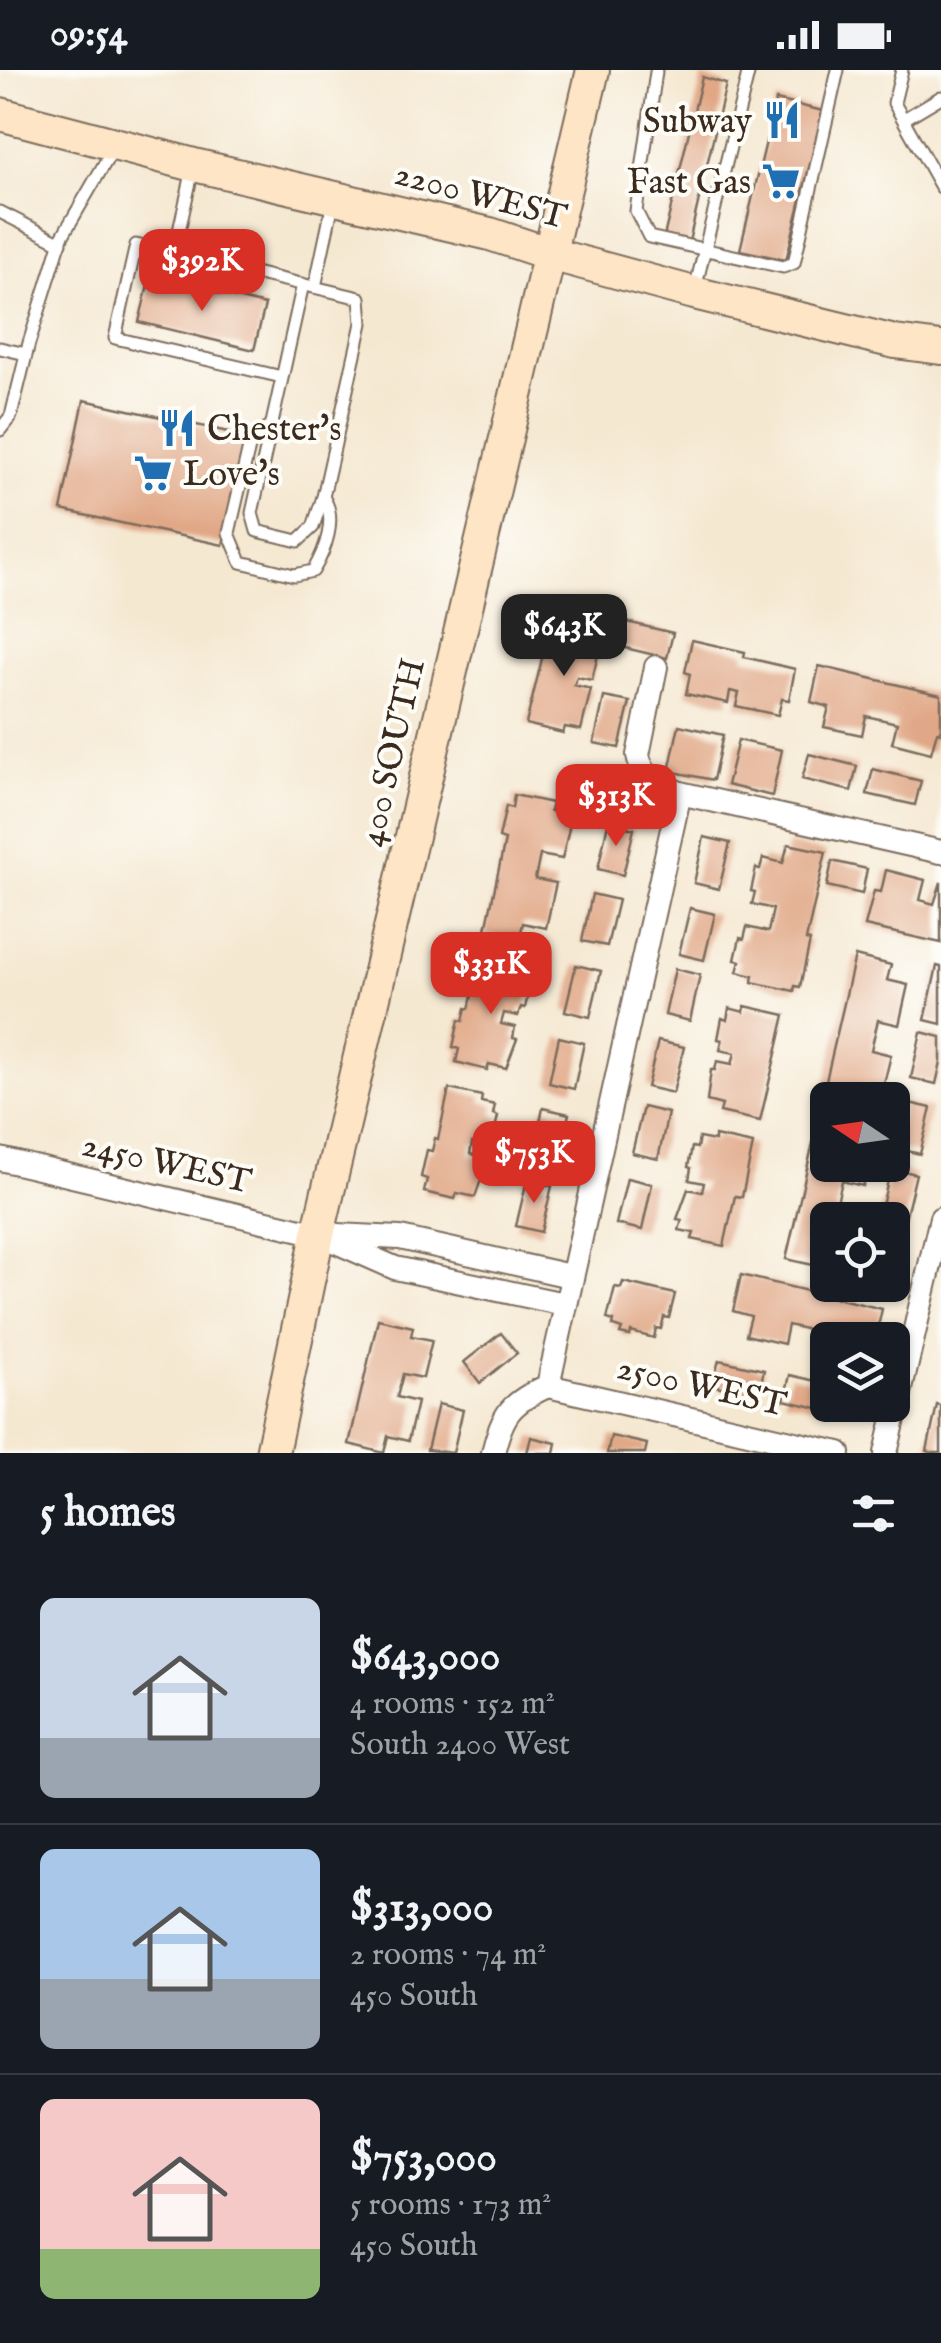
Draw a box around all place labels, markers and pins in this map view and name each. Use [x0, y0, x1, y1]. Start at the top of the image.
restaurant icon: Subway [761, 99, 803, 141]
place label: Subway [643, 100, 753, 145]
supermarket icon: Fast Gas [760, 160, 802, 202]
place label: Fast Gas [627, 161, 751, 206]
pin: $392K [132, 229, 272, 314]
restaurant icon: Chester's [156, 407, 198, 449]
place label: Chester's [207, 408, 342, 453]
supermarket icon: Love's [132, 452, 174, 494]
place label: Love's [183, 453, 280, 498]
pin: $643K [494, 594, 634, 679]
pin: $313K [546, 764, 686, 849]
pin: $331K [421, 932, 561, 1017]
pin: $753K [464, 1121, 604, 1206]

